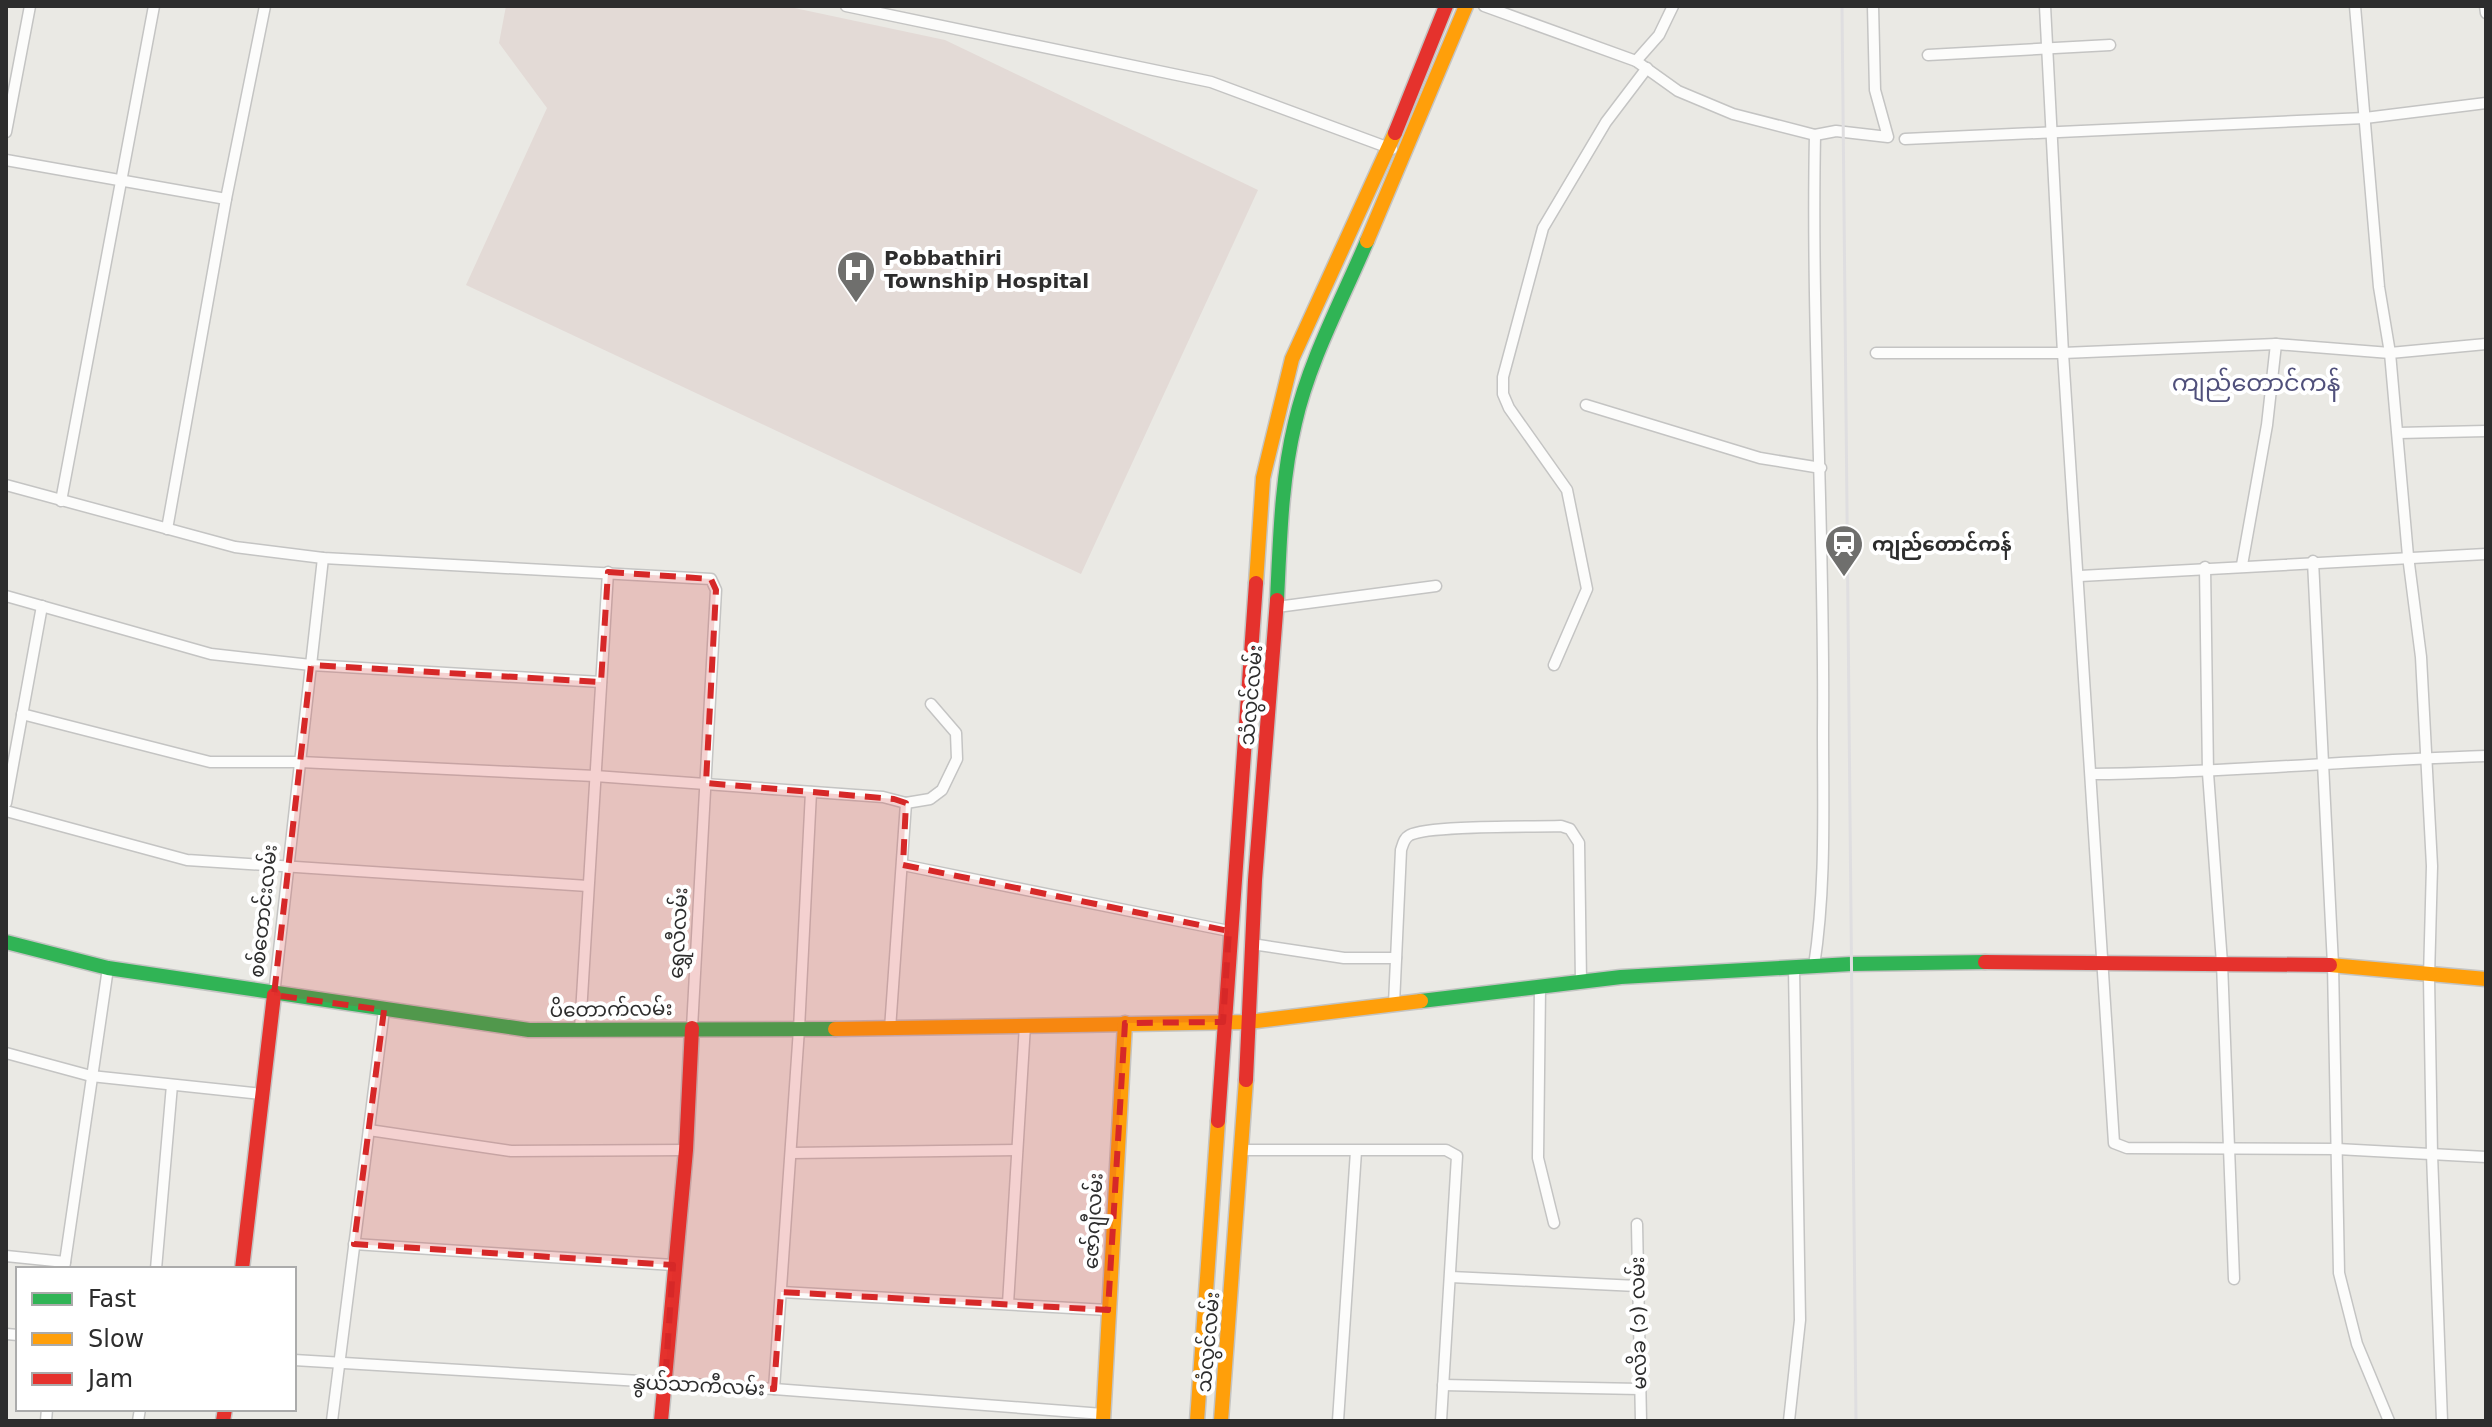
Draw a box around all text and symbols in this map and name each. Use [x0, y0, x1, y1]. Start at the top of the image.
place label: Pobbathiri Township Hospital [884, 246, 1089, 293]
hospital icon: Pobbathiri Township Hospital [835, 249, 877, 304]
district label: ကျည်တောင်ကန် [2172, 367, 2340, 402]
station icon: ကျည်တောင်ကန် [1823, 523, 1865, 578]
place label: ကျည်တောင်ကန် [1872, 531, 2012, 561]
street label: သံလွင်လမ်း [1233, 643, 1271, 747]
street label: စစ်တောင်းလမ်း [242, 843, 282, 979]
street label: ရွှေလီလမ်း [662, 887, 696, 980]
street label: ပိတောက်လမ်း [549, 994, 673, 1022]
street label: ဇော်ဂျီလမ်း [1076, 1172, 1112, 1270]
street label: မလိခ (၁) လမ်း [1623, 1256, 1651, 1390]
legend [16, 1267, 296, 1411]
text: Fast [88, 1285, 136, 1313]
street label: သံလွင်လမ်း [1190, 1290, 1228, 1394]
text: Slow [88, 1325, 144, 1353]
text: Jam [86, 1365, 133, 1393]
street label: နွယ်သာကီလမ်း [632, 1368, 766, 1404]

